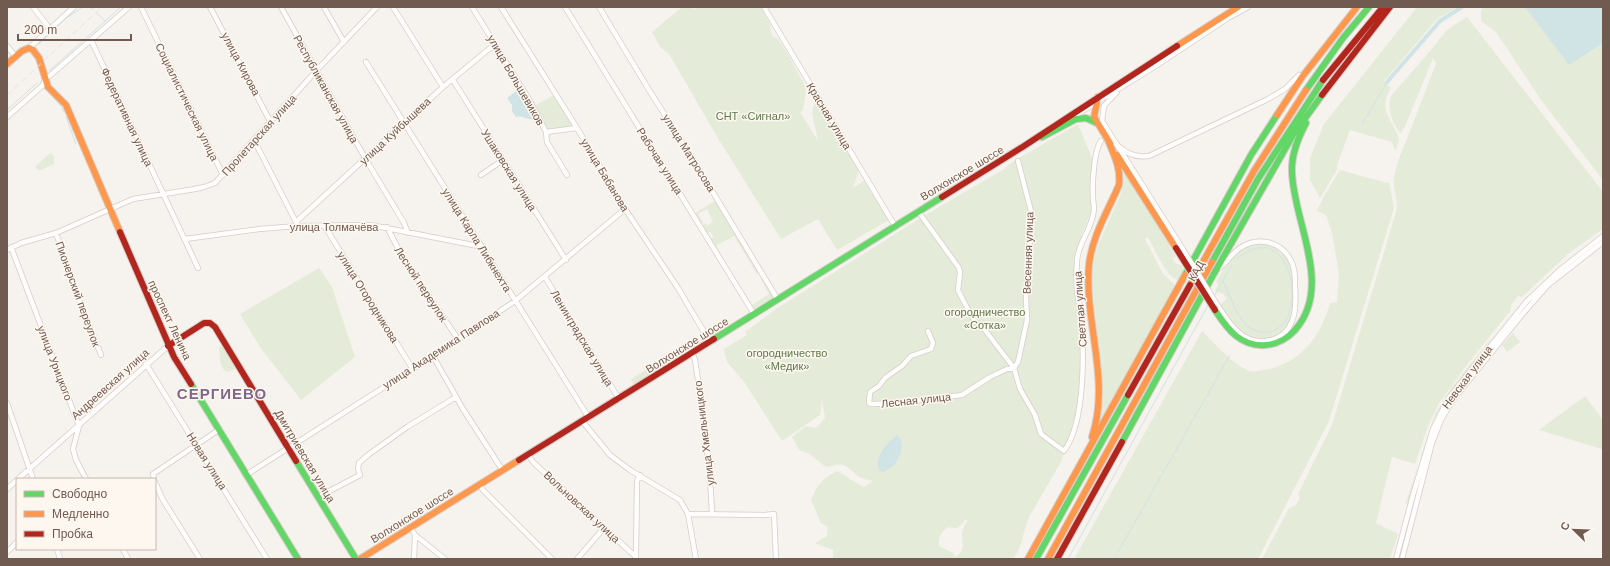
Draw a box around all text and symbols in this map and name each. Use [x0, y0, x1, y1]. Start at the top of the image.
scale bar [18, 16, 131, 42]
text: 200 m [24, 23, 57, 37]
street label: улица Кирова [219, 30, 263, 98]
street label: Республиканская улица [291, 33, 361, 146]
street label: улица Большевиков [485, 33, 547, 127]
street label: Социалистическая улица [153, 41, 221, 164]
street label: Федеративная улица [99, 66, 155, 169]
street label: Красная улица [804, 81, 854, 152]
street label: Пролетарская улица [219, 91, 299, 178]
street label: улица Куйбышева [357, 95, 433, 167]
park label: СНТ «Сигнал» [716, 110, 790, 122]
street label: улица Матросова [660, 112, 718, 195]
street label: Рабочая улица [635, 125, 686, 197]
street label: Ушаковская улица [479, 127, 539, 214]
street label: улица Бабанова [579, 136, 632, 214]
street label: Волхонское шоссе [918, 143, 1006, 203]
street label: улица Карла Либкнехта [440, 186, 514, 295]
street label: Весенняя улица [1021, 211, 1035, 294]
street label: улица Толмачёва [290, 221, 379, 233]
street label: Пионерский переулок [53, 240, 103, 348]
street label: Лесной переулок [392, 244, 450, 324]
street label: улица Огородникова [335, 249, 401, 346]
street label: КАД [1186, 258, 1207, 283]
street label: Светлая улица [1071, 270, 1089, 347]
street label: проспект Ленина [146, 278, 194, 363]
street label: Ленинградская улица [548, 288, 616, 389]
street label: улица Академика Павлова [381, 306, 502, 391]
park label: огородничество «Сотка» [945, 306, 1025, 331]
street label: Волхонское шоссе [644, 315, 730, 375]
street label: улица Урицкого [35, 324, 75, 402]
street label: Невская улица [1439, 342, 1495, 411]
street label: Андреевская улица [69, 346, 152, 422]
park label: огородничество «Медик» [747, 347, 827, 372]
street label: улица Хмельницкого [692, 380, 716, 486]
district label: СЕРГИЕВО [177, 385, 267, 402]
street label: Лесная улица [880, 390, 952, 410]
street label: Дмитриевская улица [273, 407, 338, 505]
street label: Новая улица [185, 430, 230, 493]
street label: Вольновская улица [542, 469, 623, 546]
legend [16, 478, 156, 550]
street label: Волхонское шоссе [369, 485, 455, 545]
text: Свободно [52, 487, 107, 501]
text: Медленно [52, 507, 109, 521]
north arrow [1554, 510, 1594, 550]
text: С [1558, 520, 1572, 532]
text: Пробка [52, 527, 93, 541]

